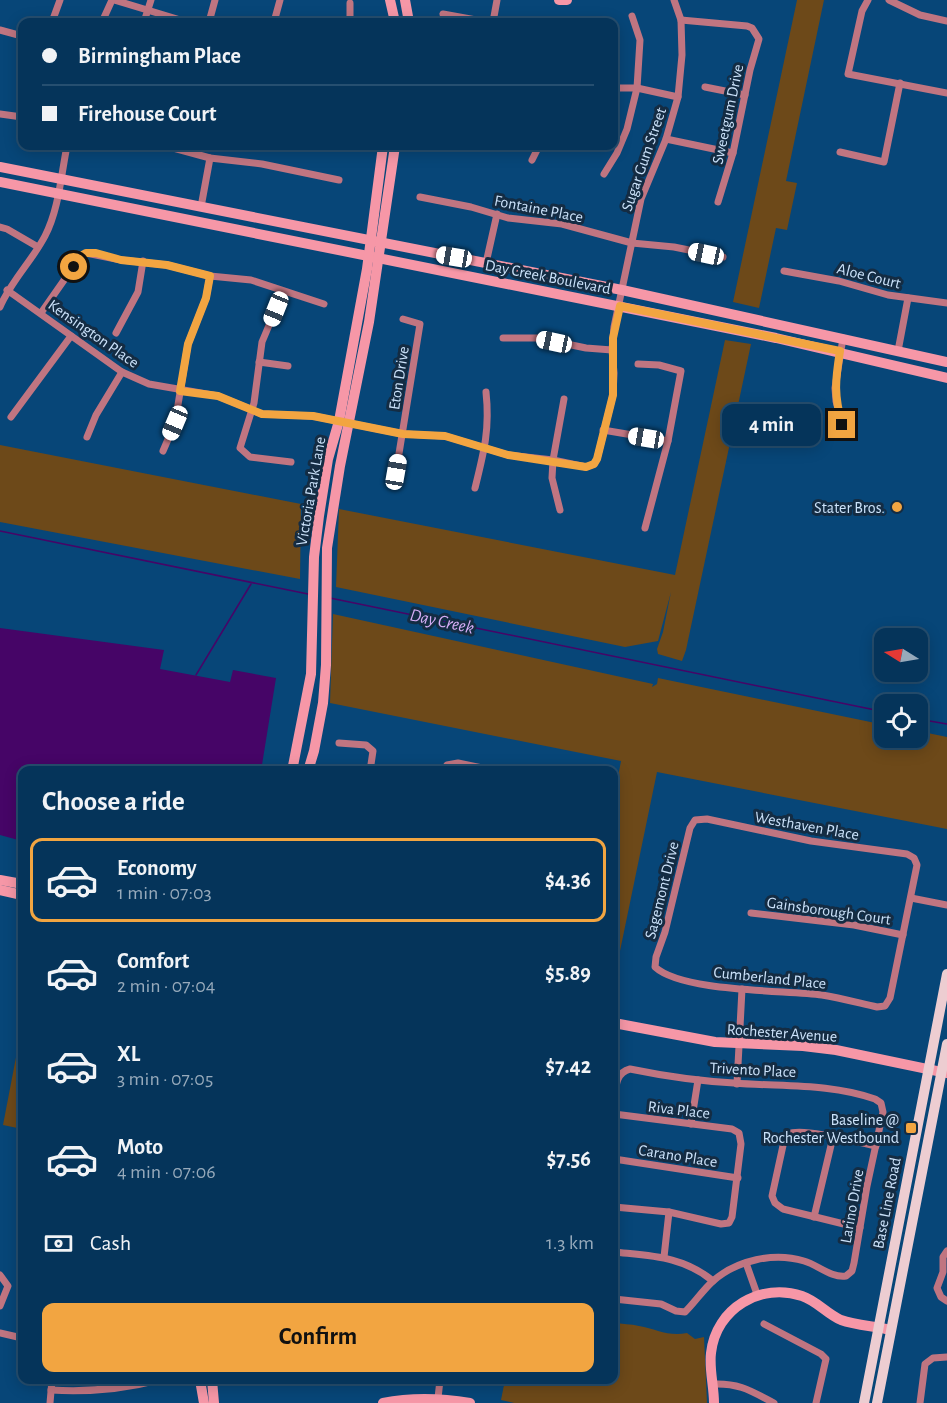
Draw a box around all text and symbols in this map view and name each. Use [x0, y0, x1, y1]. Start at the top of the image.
text: Birmingham Place [78, 45, 241, 67]
street label: Sweetgum Drive [710, 63, 746, 166]
text: Firehouse Court [78, 103, 216, 125]
street label: Sugar Gum Street [619, 105, 669, 213]
street label: Fontaine Place [493, 193, 585, 225]
car [687, 241, 725, 267]
car [435, 245, 473, 269]
route start [60, 253, 87, 280]
street label: Day Creek Boulevard [483, 257, 612, 298]
street label: Aloe Court [835, 260, 902, 292]
car [261, 289, 291, 329]
street label: Kensington Place [45, 297, 142, 371]
car [535, 329, 573, 355]
street label: Eton Drive [386, 345, 412, 411]
car [160, 403, 190, 443]
callout: 4 min [722, 404, 821, 446]
route end [828, 411, 855, 438]
text: 4 min [749, 415, 794, 435]
car [627, 426, 665, 450]
street label: Victoria Park Lane [294, 435, 328, 547]
car [384, 453, 408, 491]
place label: Stater Bros. [814, 500, 885, 516]
marker: Stater Bros. [890, 500, 904, 514]
water label: Day Creek [408, 606, 476, 638]
north arrow [874, 628, 928, 682]
map controls [874, 628, 928, 748]
button: locate [874, 694, 928, 748]
text: Choose a ride [42, 788, 185, 815]
street label: Westhaven Place [753, 809, 860, 843]
street label: Sagemont Drive [642, 840, 682, 940]
icon: car [45, 853, 99, 907]
text: Economy [117, 857, 197, 879]
text: $4.36 [545, 869, 591, 891]
text: 1 min · 07:03 [117, 883, 212, 903]
street label: Gainsborough Court [766, 894, 892, 928]
icon: car [45, 946, 99, 1000]
text: Comfort [117, 950, 189, 972]
text: $5.89 [545, 962, 591, 984]
street label: Cumberland Place [713, 964, 827, 992]
text: 2 min · 07:04 [117, 976, 215, 996]
street label: Rochester Avenue [726, 1021, 838, 1045]
icon: car [45, 1039, 99, 1093]
text: XL [117, 1043, 140, 1065]
text: $7.42 [545, 1055, 591, 1077]
street label: Trivento Place [709, 1060, 797, 1080]
text: 3 min · 07:05 [117, 1069, 213, 1089]
street label: Riva Place [647, 1098, 711, 1122]
place label: Baseline @ Rochester Westbound [762, 1112, 899, 1146]
marker: Baseline @ Rochester Westbound [904, 1121, 918, 1135]
icon: car [45, 1132, 99, 1186]
text: Moto [117, 1136, 163, 1158]
street label: Carano Place [637, 1142, 718, 1170]
text: $7.56 [546, 1148, 591, 1170]
street label: Base Line Road [870, 1156, 904, 1250]
text: 4 min · 07:06 [117, 1162, 216, 1182]
street label: Larino Drive [838, 1168, 866, 1244]
icon: cash [42, 1227, 75, 1260]
text: Cash [90, 1232, 131, 1254]
text: 1.3 km [546, 1233, 594, 1253]
button: Confirm [42, 1303, 594, 1372]

